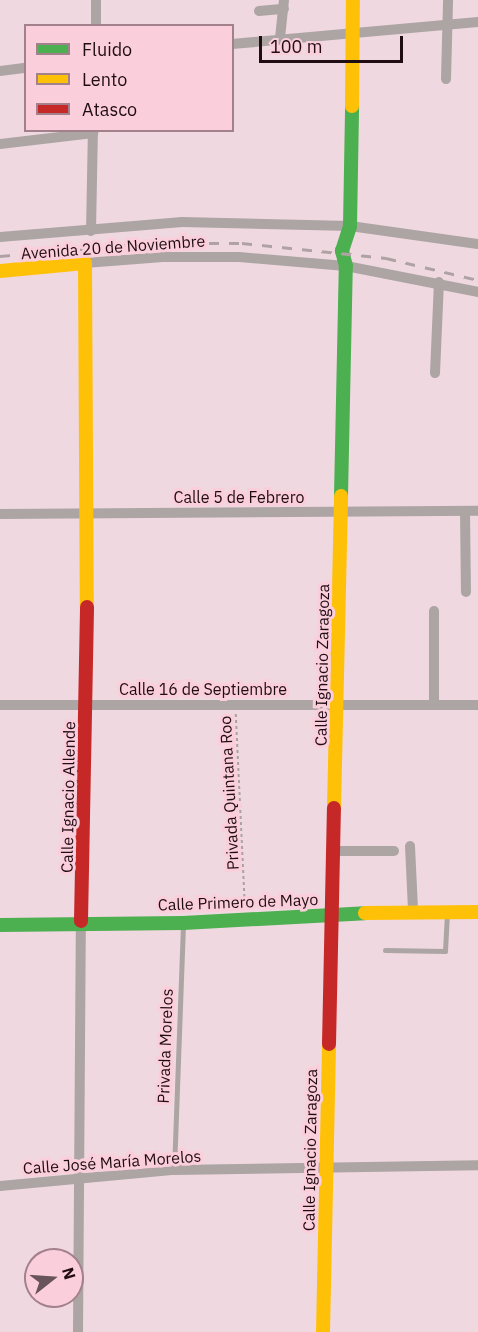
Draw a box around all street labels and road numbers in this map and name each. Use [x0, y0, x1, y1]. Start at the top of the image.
street label: Avenida 20 de Noviembre [20, 231, 206, 263]
street label: Calle 5 de Febrero [174, 487, 304, 507]
street label: Calle Ignacio Zaragoza [311, 584, 333, 746]
street label: Calle 16 de Septiembre [119, 679, 287, 699]
street label: Privada Quintana Roo [215, 715, 243, 871]
street label: Calle Ignacio Allende [57, 721, 79, 873]
street label: Calle Primero de Mayo [157, 890, 319, 914]
street label: Privada Morelos [153, 988, 177, 1104]
street label: Calle Ignacio Zaragoza [299, 1069, 321, 1231]
street label: Calle José María Morelos [22, 1146, 202, 1178]

